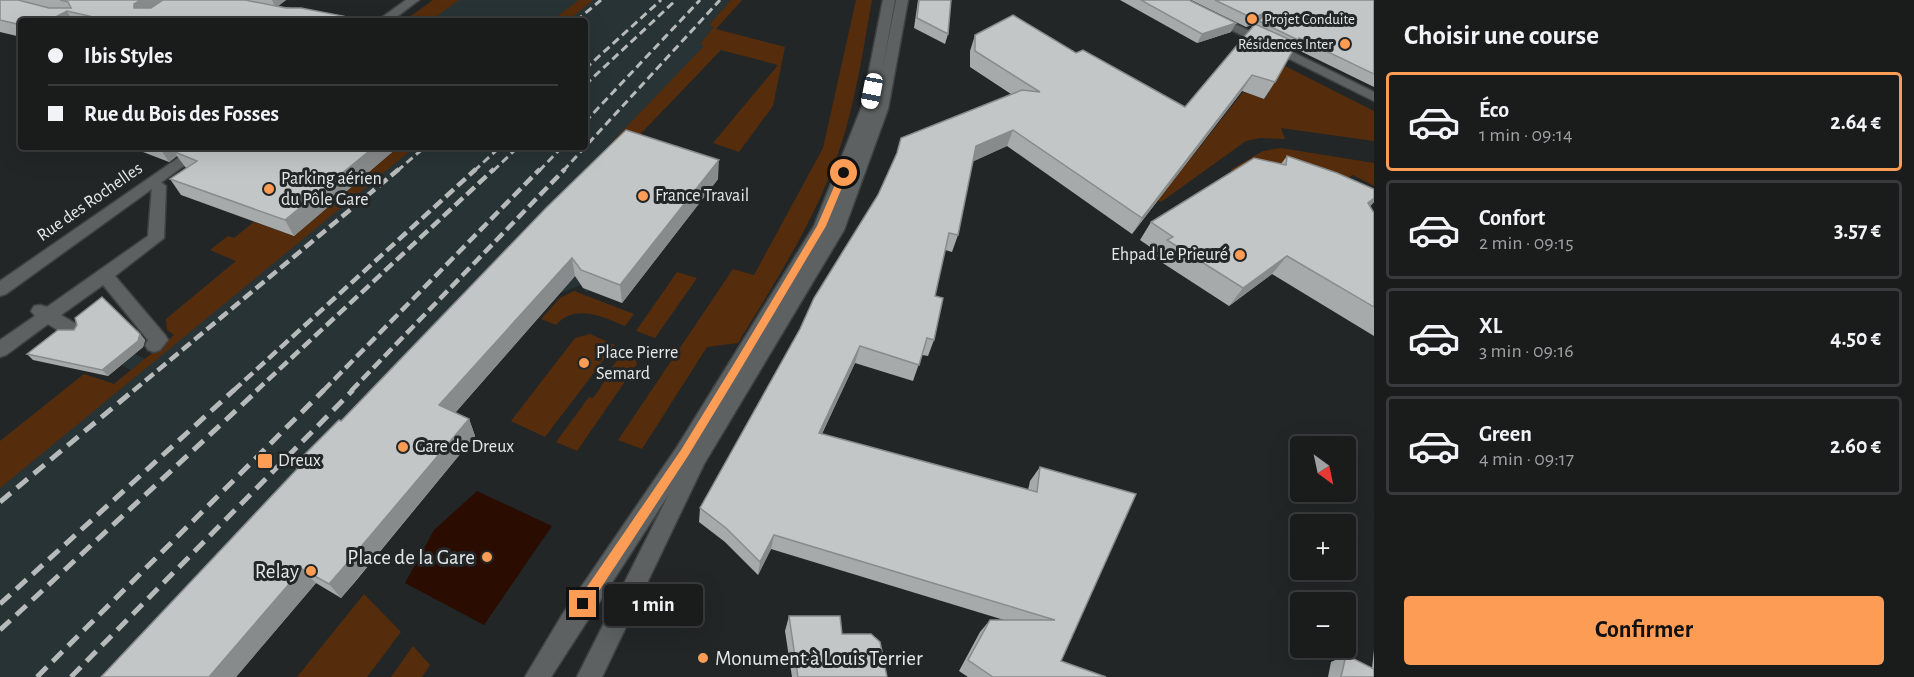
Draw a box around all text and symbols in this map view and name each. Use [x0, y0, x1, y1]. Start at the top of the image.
marker: Projet Conduite [1245, 12, 1259, 26]
place label: Projet Conduite [1264, 12, 1355, 27]
text: Choisir une course [1404, 22, 1599, 49]
place label: Résidences Inter [1238, 37, 1333, 52]
marker: Résidences Inter [1338, 37, 1352, 51]
text: Ibis Styles [84, 45, 173, 67]
car [860, 72, 884, 110]
icon: car [1407, 95, 1461, 149]
text: Éco [1479, 99, 1509, 121]
text: Rue du Bois des Fosses [84, 103, 279, 125]
text: 2.64 € [1830, 111, 1881, 133]
text: 1 min · 09:14 [1479, 125, 1573, 145]
street label: Rue des Rochelles [34, 159, 146, 245]
route start [830, 159, 857, 186]
place label: Parking aérien du Pôle Gare [281, 170, 382, 209]
marker: Parking aérien du Pôle Gare [262, 182, 276, 196]
place label: France Travail [655, 187, 749, 205]
marker: France Travail [636, 189, 650, 203]
icon: car [1407, 203, 1461, 257]
text: Confort [1479, 207, 1545, 229]
text: 3.57 € [1834, 219, 1881, 241]
text: 2 min · 09:15 [1479, 233, 1574, 253]
place label: Ehpad Le Prieuré [1111, 246, 1228, 264]
marker: Ehpad Le Prieuré [1233, 248, 1247, 262]
icon: car [1407, 311, 1461, 365]
text: XL [1479, 315, 1502, 337]
text: 4.50 € [1830, 327, 1881, 349]
text: 3 min · 09:16 [1479, 341, 1574, 361]
place label: Place Pierre Semard [596, 344, 678, 383]
marker: Place Pierre Semard [577, 356, 591, 370]
icon: car [1407, 419, 1461, 473]
text: Green [1479, 423, 1532, 445]
text: 2.60 € [1830, 435, 1881, 457]
north arrow [1290, 436, 1356, 502]
map controls [1290, 436, 1356, 658]
place label: Gare de Dreux [415, 438, 514, 456]
marker: Gare de Dreux [396, 440, 410, 454]
text: 4 min · 09:17 [1479, 449, 1574, 469]
marker: Dreux [256, 452, 274, 470]
place label: Dreux [278, 452, 321, 470]
button: + [1290, 514, 1356, 580]
place label: Place de la Gare [347, 547, 475, 568]
marker: Place de la Gare [480, 550, 494, 564]
place label: Relay [255, 561, 299, 582]
marker: Relay [304, 564, 318, 578]
callout: 1 min [604, 583, 703, 625]
route end [569, 590, 596, 617]
button: − [1290, 592, 1356, 658]
text: 1 min [632, 595, 675, 615]
button: Confirmer [1404, 596, 1884, 665]
place label: Monument à Louis Terrier [715, 648, 923, 669]
marker: Monument à Louis Terrier [696, 651, 710, 665]

